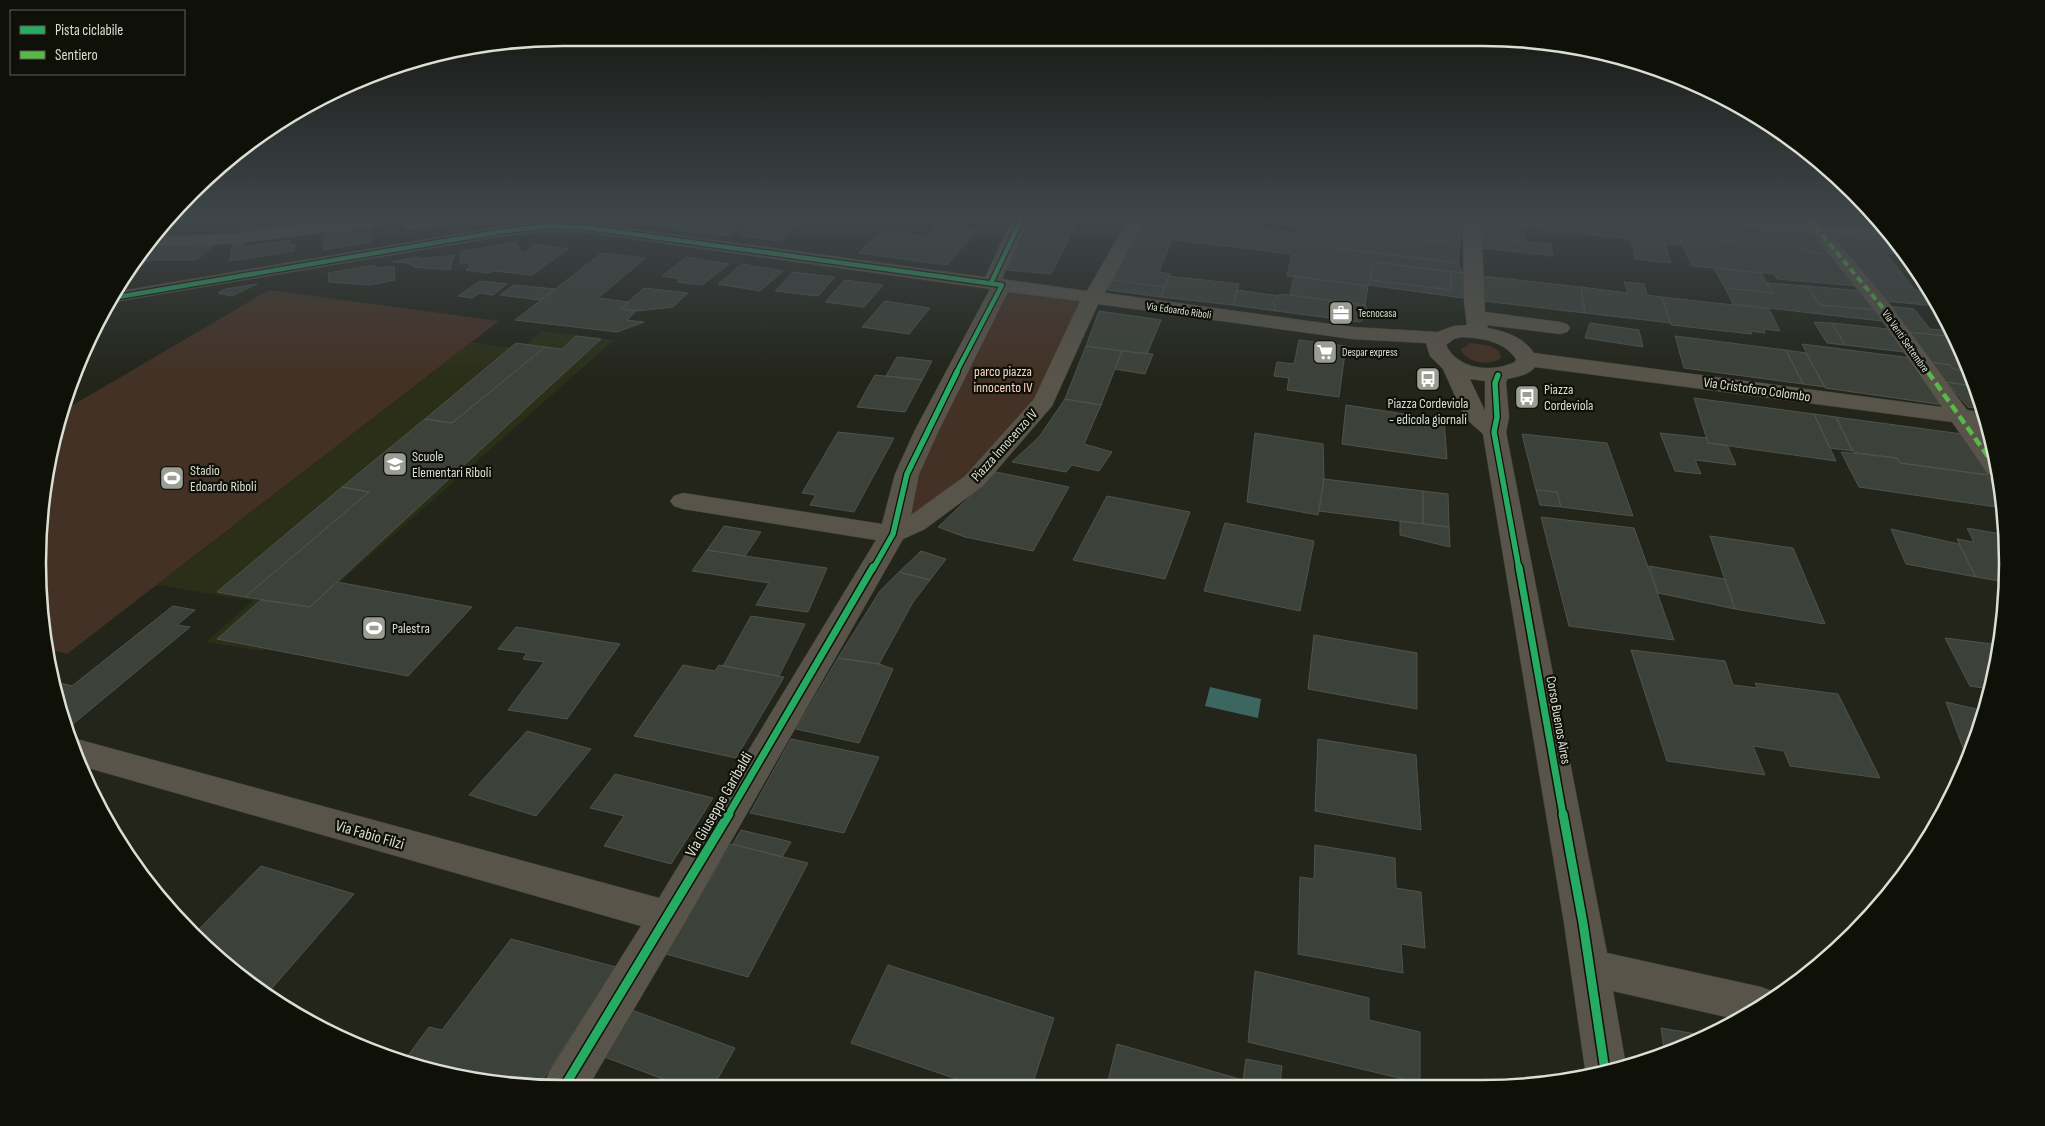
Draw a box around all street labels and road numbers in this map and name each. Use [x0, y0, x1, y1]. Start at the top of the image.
street label: Via Edoardo Riboli [1146, 300, 1212, 321]
street label: Via Venti Settembre [1879, 308, 1932, 375]
street label: Via Cristoforo Colombo [1702, 374, 1812, 405]
street label: Piazza Innocenzo IV [967, 405, 1042, 485]
street label: Corso Buenos Aires [1542, 675, 1575, 765]
street label: Via Giuseppe Garibaldi [682, 749, 757, 861]
street label: Via Fabio Filzi [333, 817, 406, 854]

